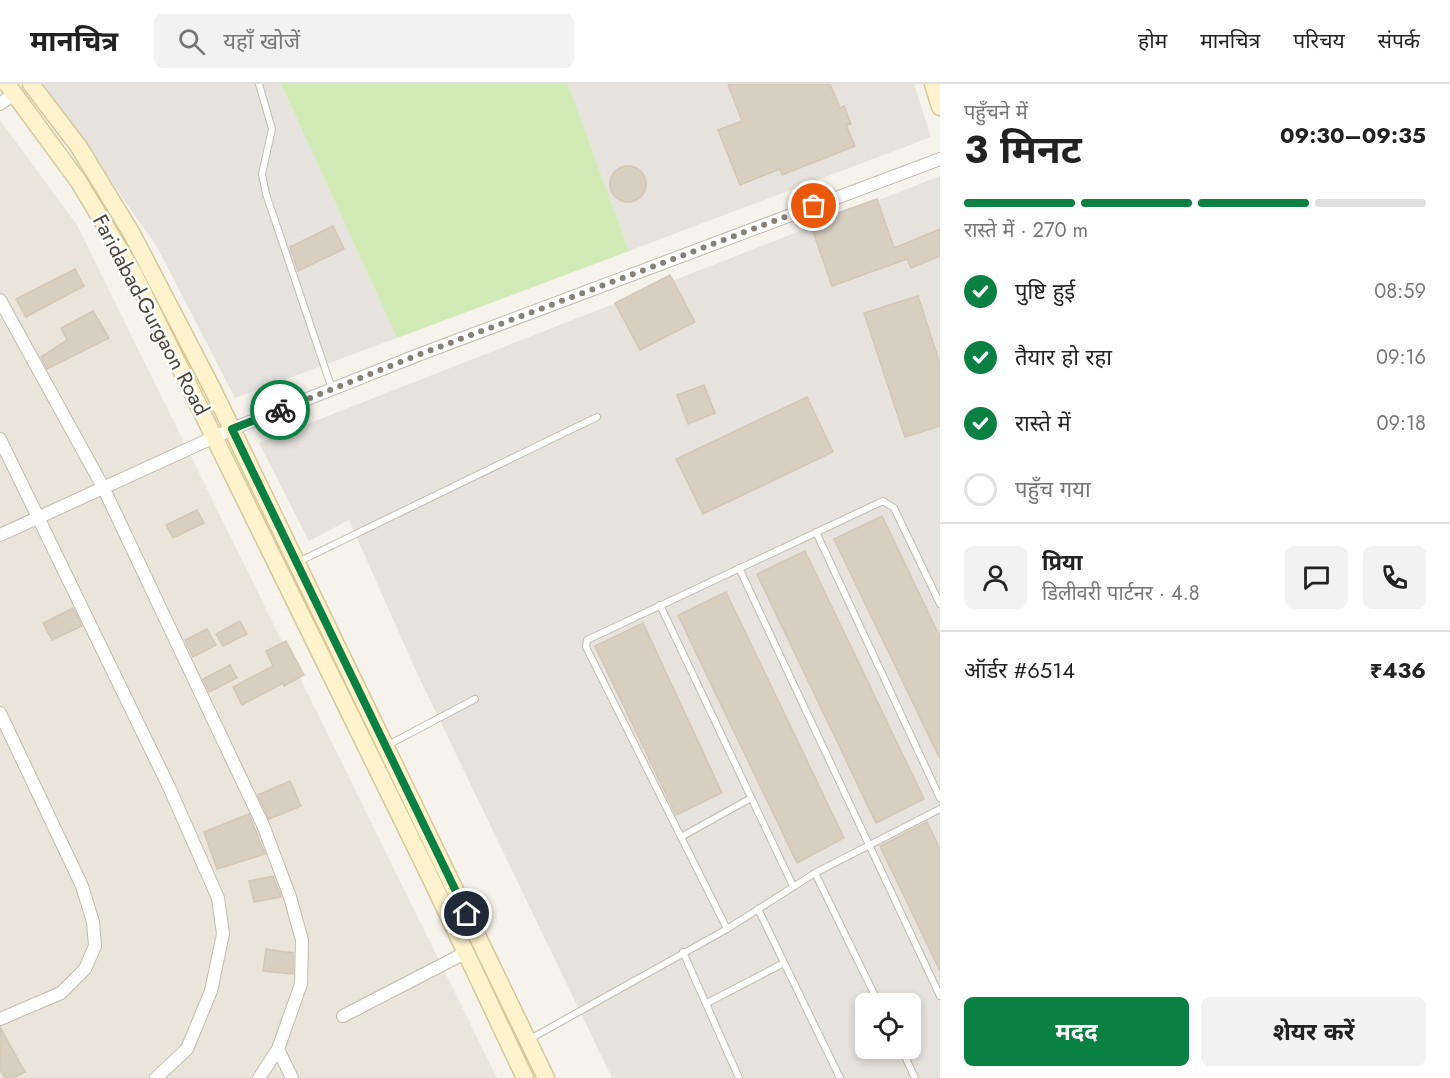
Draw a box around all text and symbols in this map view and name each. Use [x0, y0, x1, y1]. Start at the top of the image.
search box [154, 14, 574, 68]
text: मानचित्र [30, 21, 118, 62]
icon: search [175, 25, 208, 58]
text: यहाँ खोजें [223, 25, 300, 57]
text: होम [1138, 26, 1167, 56]
text: मानचित्र [1200, 26, 1260, 56]
text: परिचय [1293, 26, 1345, 56]
text: संपर्क [1378, 26, 1420, 56]
text: पहुँचने में [964, 98, 1028, 127]
text: 09:30–09:35 [1280, 119, 1426, 151]
text: 3 मिनट [964, 121, 1082, 178]
pin [788, 180, 839, 231]
icon: bag [797, 189, 830, 222]
street label: Faridabad-Gurgaon Road [85, 209, 217, 421]
text: रास्ते में · 270 m [964, 216, 1088, 245]
icon: check [964, 275, 997, 308]
text: पुष्टि हुई [1015, 275, 1075, 307]
text: 08:59 [1374, 277, 1426, 306]
icon: check [964, 341, 997, 374]
text: तैयार हो रहा [1015, 341, 1112, 373]
text: 09:16 [1376, 343, 1426, 372]
courier [250, 380, 310, 440]
icon: bike [264, 394, 297, 427]
icon: check [964, 407, 997, 440]
text: रास्ते में [1015, 407, 1071, 439]
text: 09:18 [1377, 409, 1426, 438]
text: पहुँच गया [1015, 473, 1091, 505]
button: person [964, 546, 1027, 609]
text: प्रिया [1042, 546, 1082, 578]
button: chat [1285, 546, 1348, 609]
button: phone [1363, 546, 1426, 609]
text: डिलीवरी पार्टनर · 4.8 [1042, 579, 1200, 608]
text: ऑर्डर #6514 [964, 654, 1075, 686]
text: ₹436 [1370, 654, 1426, 686]
pin [441, 888, 492, 939]
icon: home [450, 897, 483, 930]
map controls [855, 993, 921, 1059]
button: locate [855, 993, 921, 1059]
button: मदद [964, 997, 1189, 1066]
button: शेयर करें [1201, 997, 1426, 1066]

